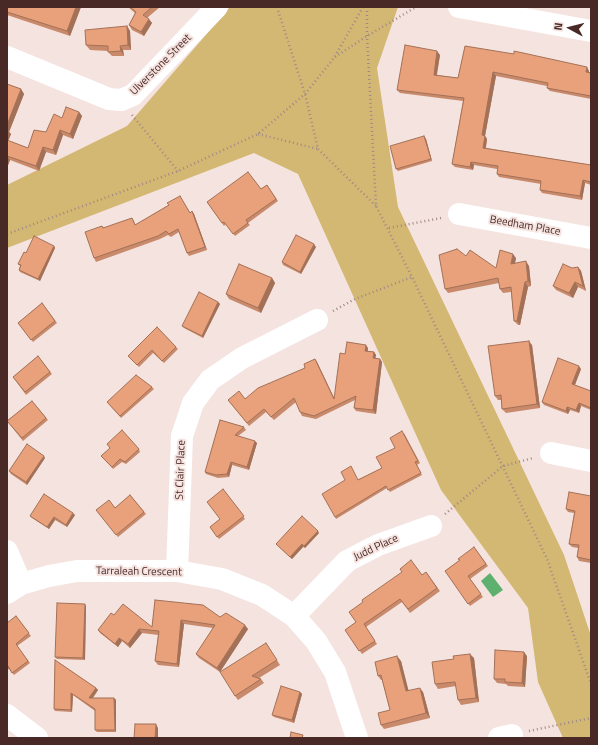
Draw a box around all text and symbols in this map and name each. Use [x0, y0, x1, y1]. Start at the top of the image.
north arrow [550, 8, 590, 48]
text: N [550, 22, 566, 31]
street label: Ulverstone Street [128, 32, 194, 98]
street label: Beedham Place [489, 213, 561, 239]
street label: St Clair Place [173, 440, 189, 500]
street label: Judd Place [351, 532, 401, 564]
street label: Tarraleah Crescent [96, 565, 182, 579]

